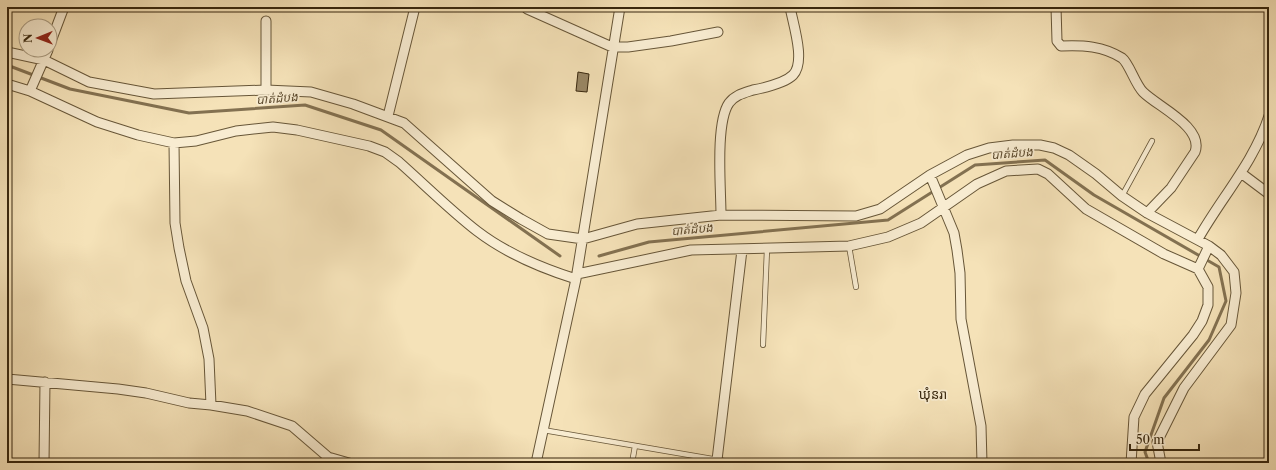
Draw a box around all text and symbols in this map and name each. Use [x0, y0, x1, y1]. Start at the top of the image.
north arrow [18, 18, 58, 58]
text: N [21, 33, 35, 43]
water label: បាត់ដំបង [256, 89, 299, 107]
water label: បាត់ដំបង [991, 144, 1034, 162]
water label: បាត់ដំបង [671, 220, 714, 238]
district label: ឃុំនរា [919, 386, 947, 402]
scale bar [1130, 426, 1199, 452]
text: 50 m [1136, 432, 1165, 447]

